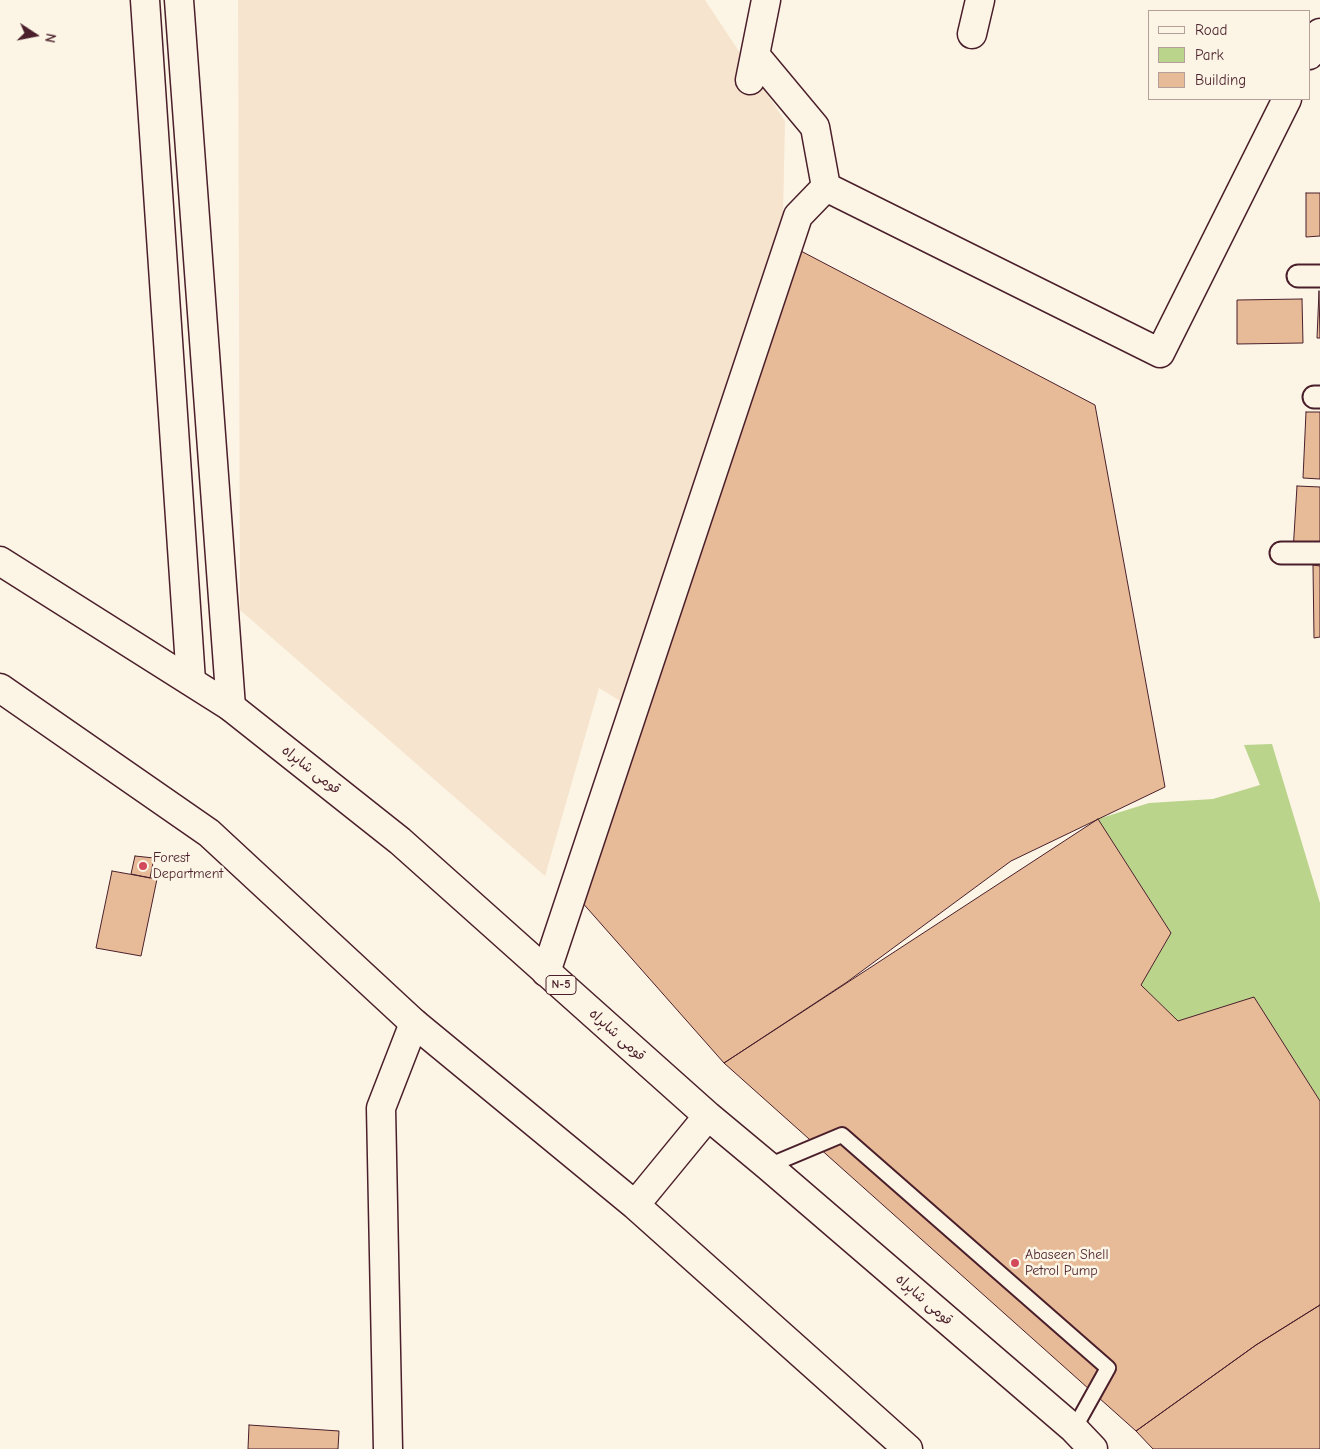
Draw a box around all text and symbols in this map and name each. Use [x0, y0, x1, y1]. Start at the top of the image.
north arrow [10, 10, 60, 60]
legend [1148, 10, 1310, 100]
text: Road [1195, 21, 1227, 39]
text: N [41, 32, 59, 44]
text: Park [1195, 46, 1224, 64]
text: Building [1195, 71, 1246, 89]
street label: قومی شاہراہ [278, 742, 344, 798]
place label: Forest Department [153, 850, 223, 882]
marker: Forest Department [137, 860, 149, 872]
road number: N-5 [546, 976, 576, 994]
street label: قومی شاہراہ [585, 1005, 649, 1065]
place label: Abaseen Shell Petrol Pump [1025, 1247, 1108, 1280]
marker: Abaseen Shell Petrol Pump [1009, 1257, 1021, 1269]
street label: قومی شاہراہ [892, 1271, 956, 1329]

